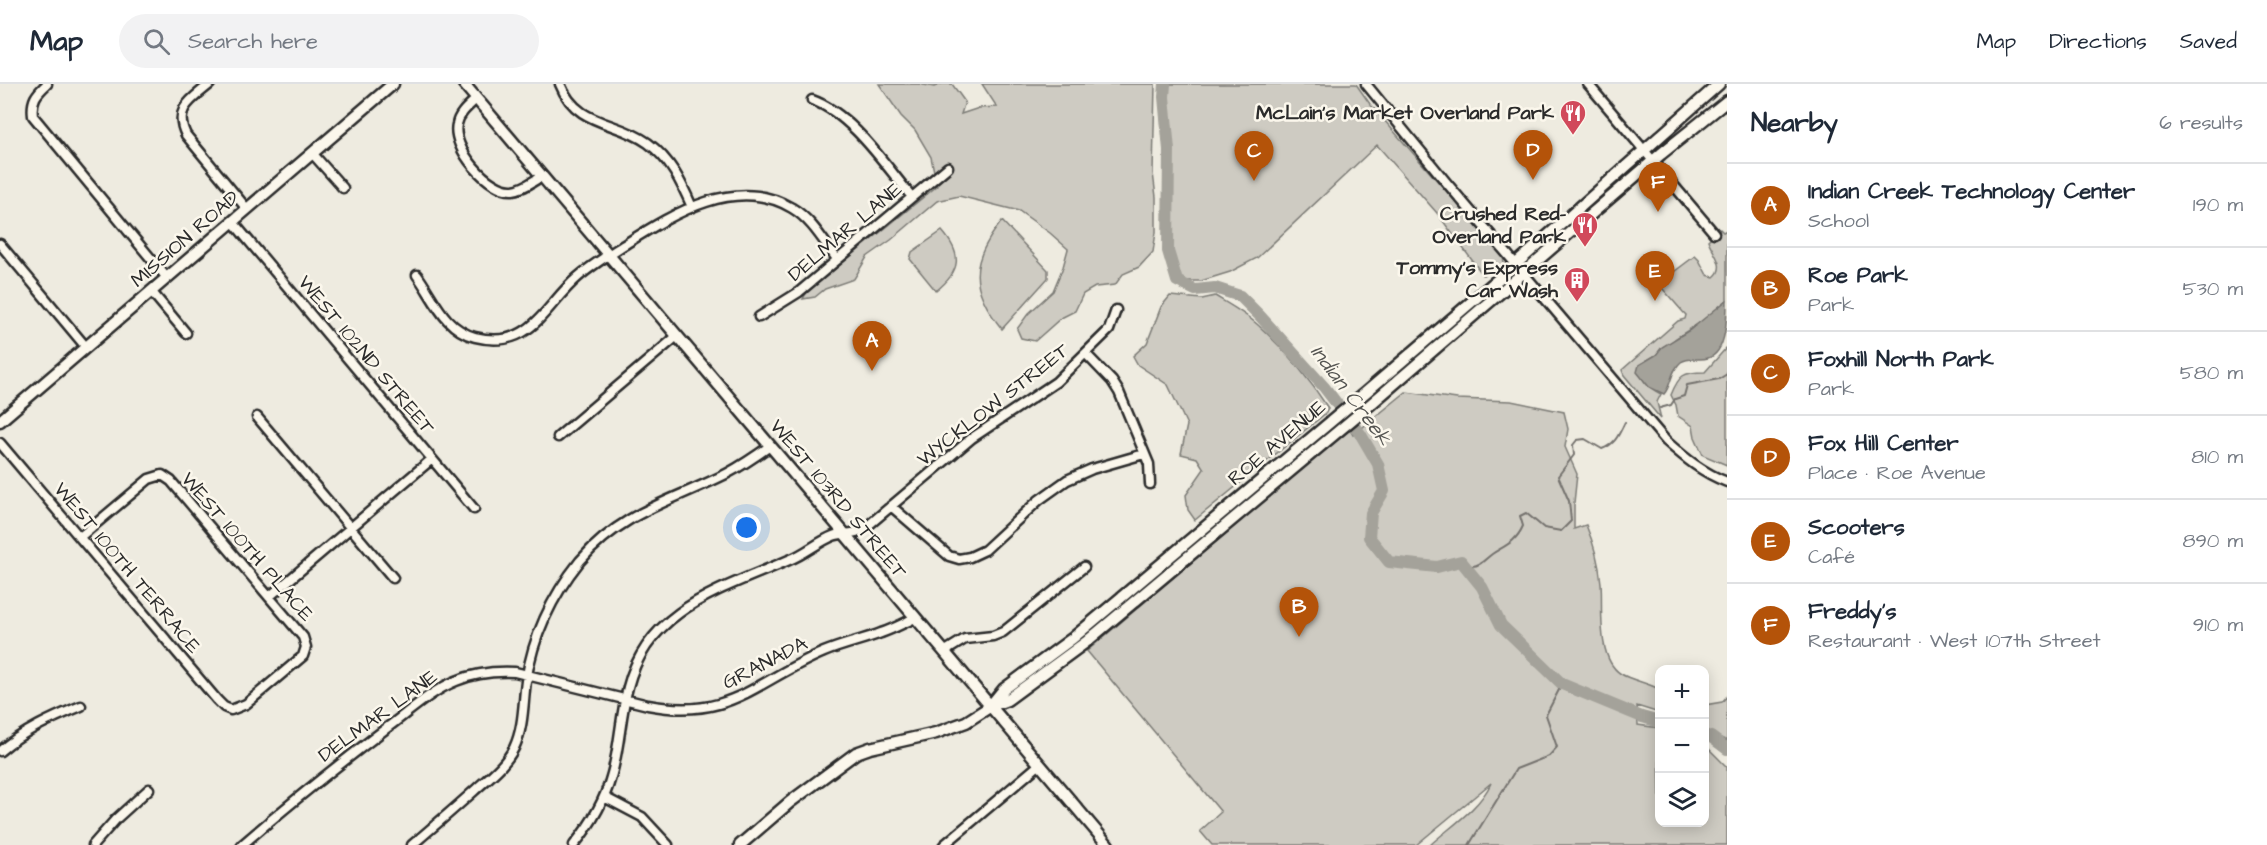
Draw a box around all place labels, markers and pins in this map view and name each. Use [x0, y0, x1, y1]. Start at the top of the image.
restaurant icon: McLain's Market Overland Park [1558, 98, 1588, 136]
place label: McLain's Market Overland Park [1256, 99, 1555, 127]
pin: D [1514, 130, 1552, 180]
pin: C [1234, 132, 1274, 181]
pin: F [1638, 162, 1678, 212]
place label: Crushed Red- Overland Park [1433, 200, 1567, 251]
restaurant icon: Crushed Red- Overland Park [1570, 210, 1600, 248]
pin: E [1636, 252, 1674, 301]
place label: Tommy's Express Car Wash [1396, 254, 1559, 305]
building icon: Tommy's Express Car Wash [1562, 265, 1592, 303]
pin: A [852, 322, 892, 371]
pin: B [1280, 588, 1318, 637]

